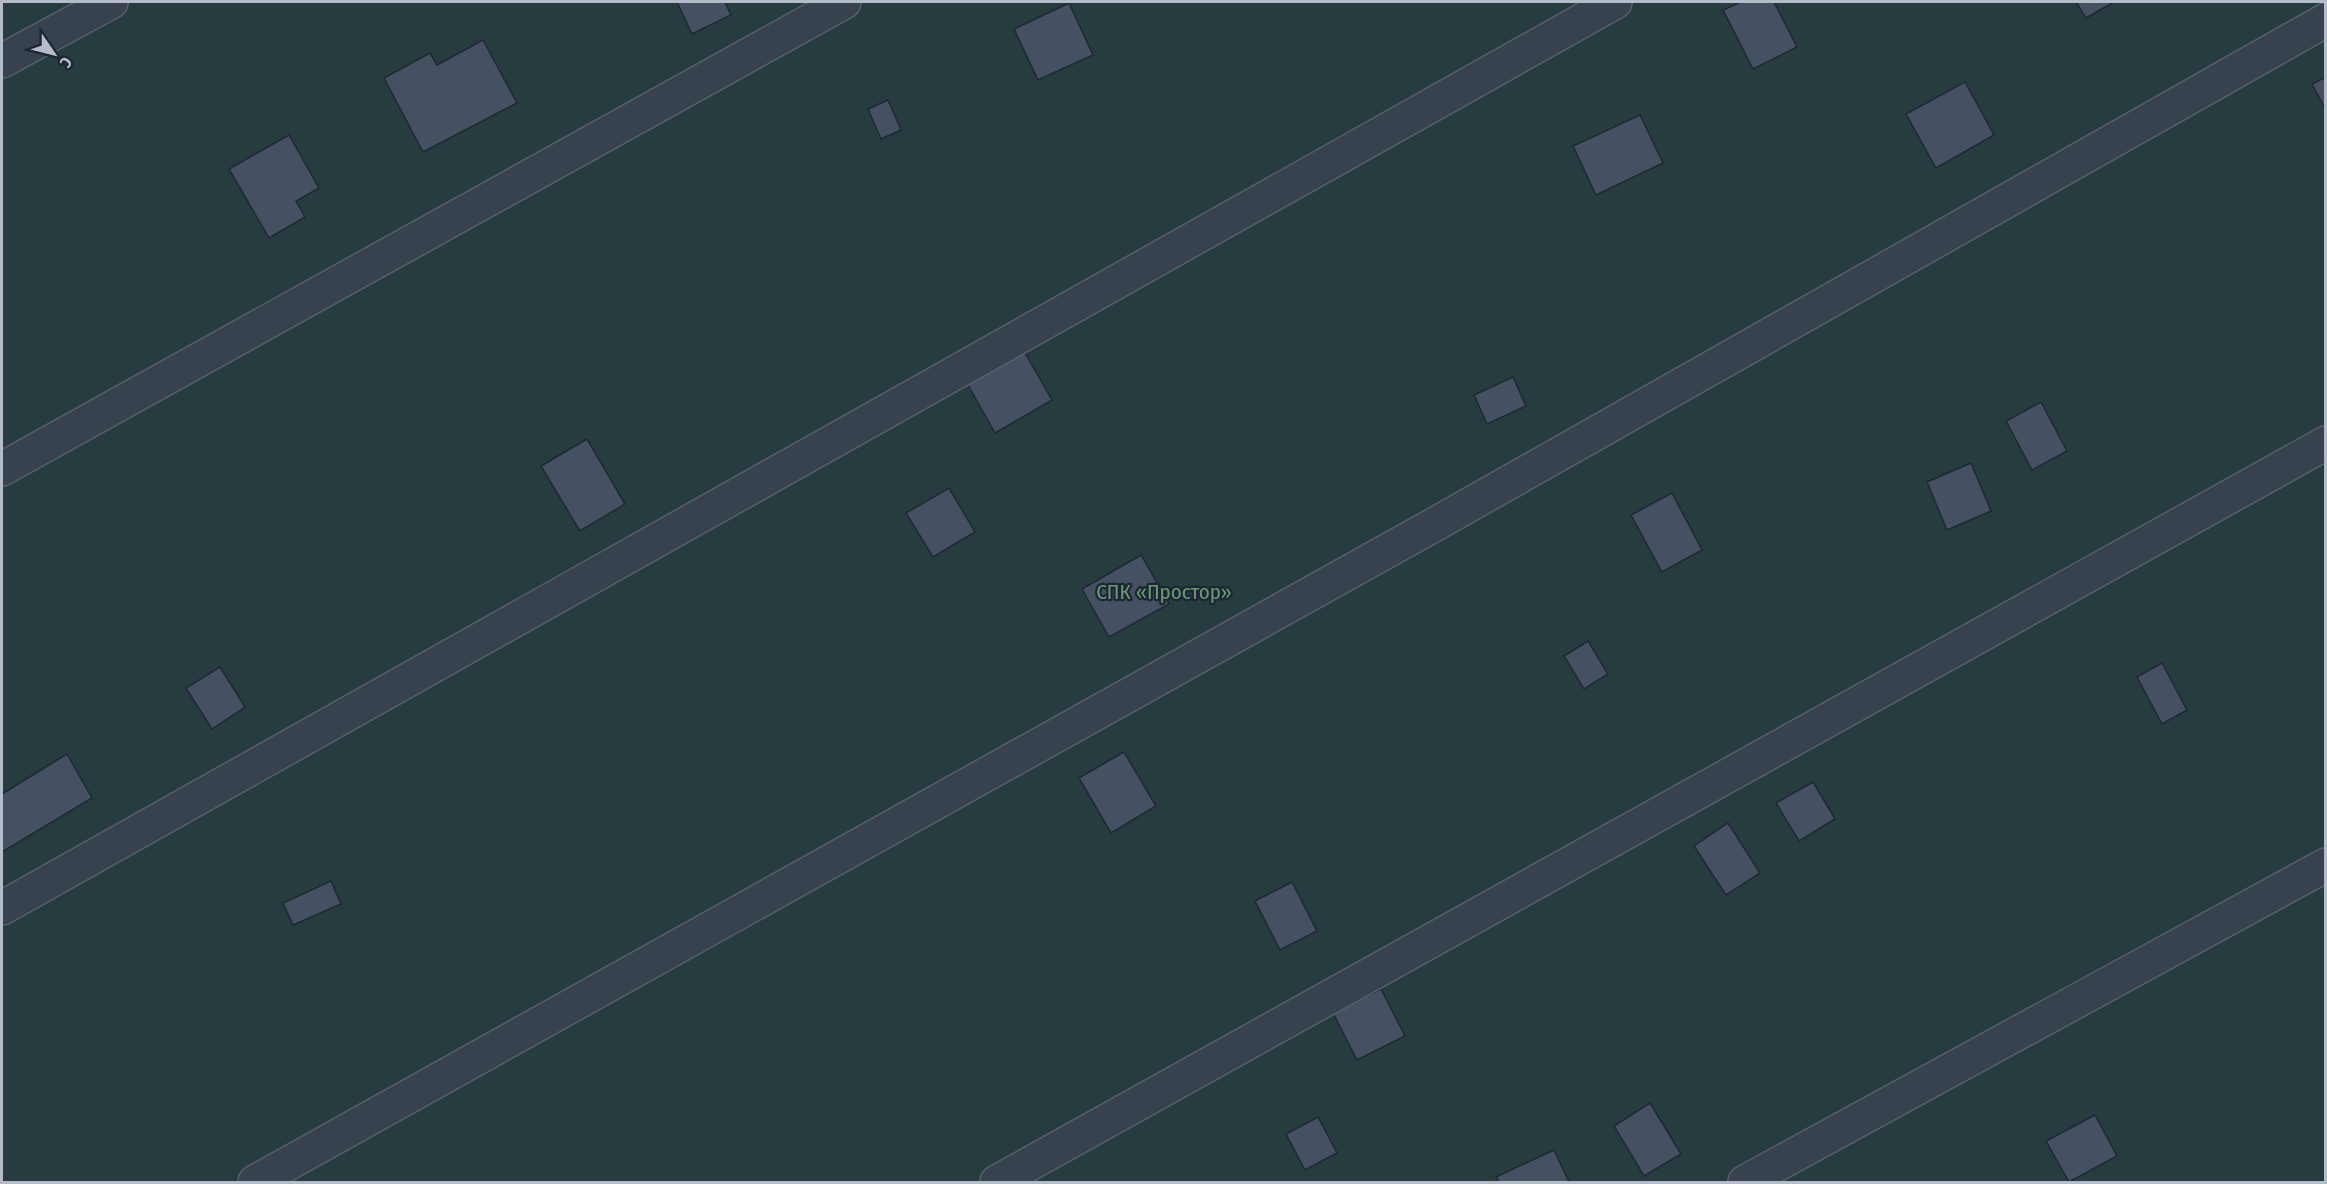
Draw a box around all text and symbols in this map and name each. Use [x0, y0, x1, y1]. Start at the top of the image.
north arrow [24, 24, 84, 84]
text: С [55, 53, 76, 72]
park label: СПК «Простор» [1096, 579, 1232, 605]

